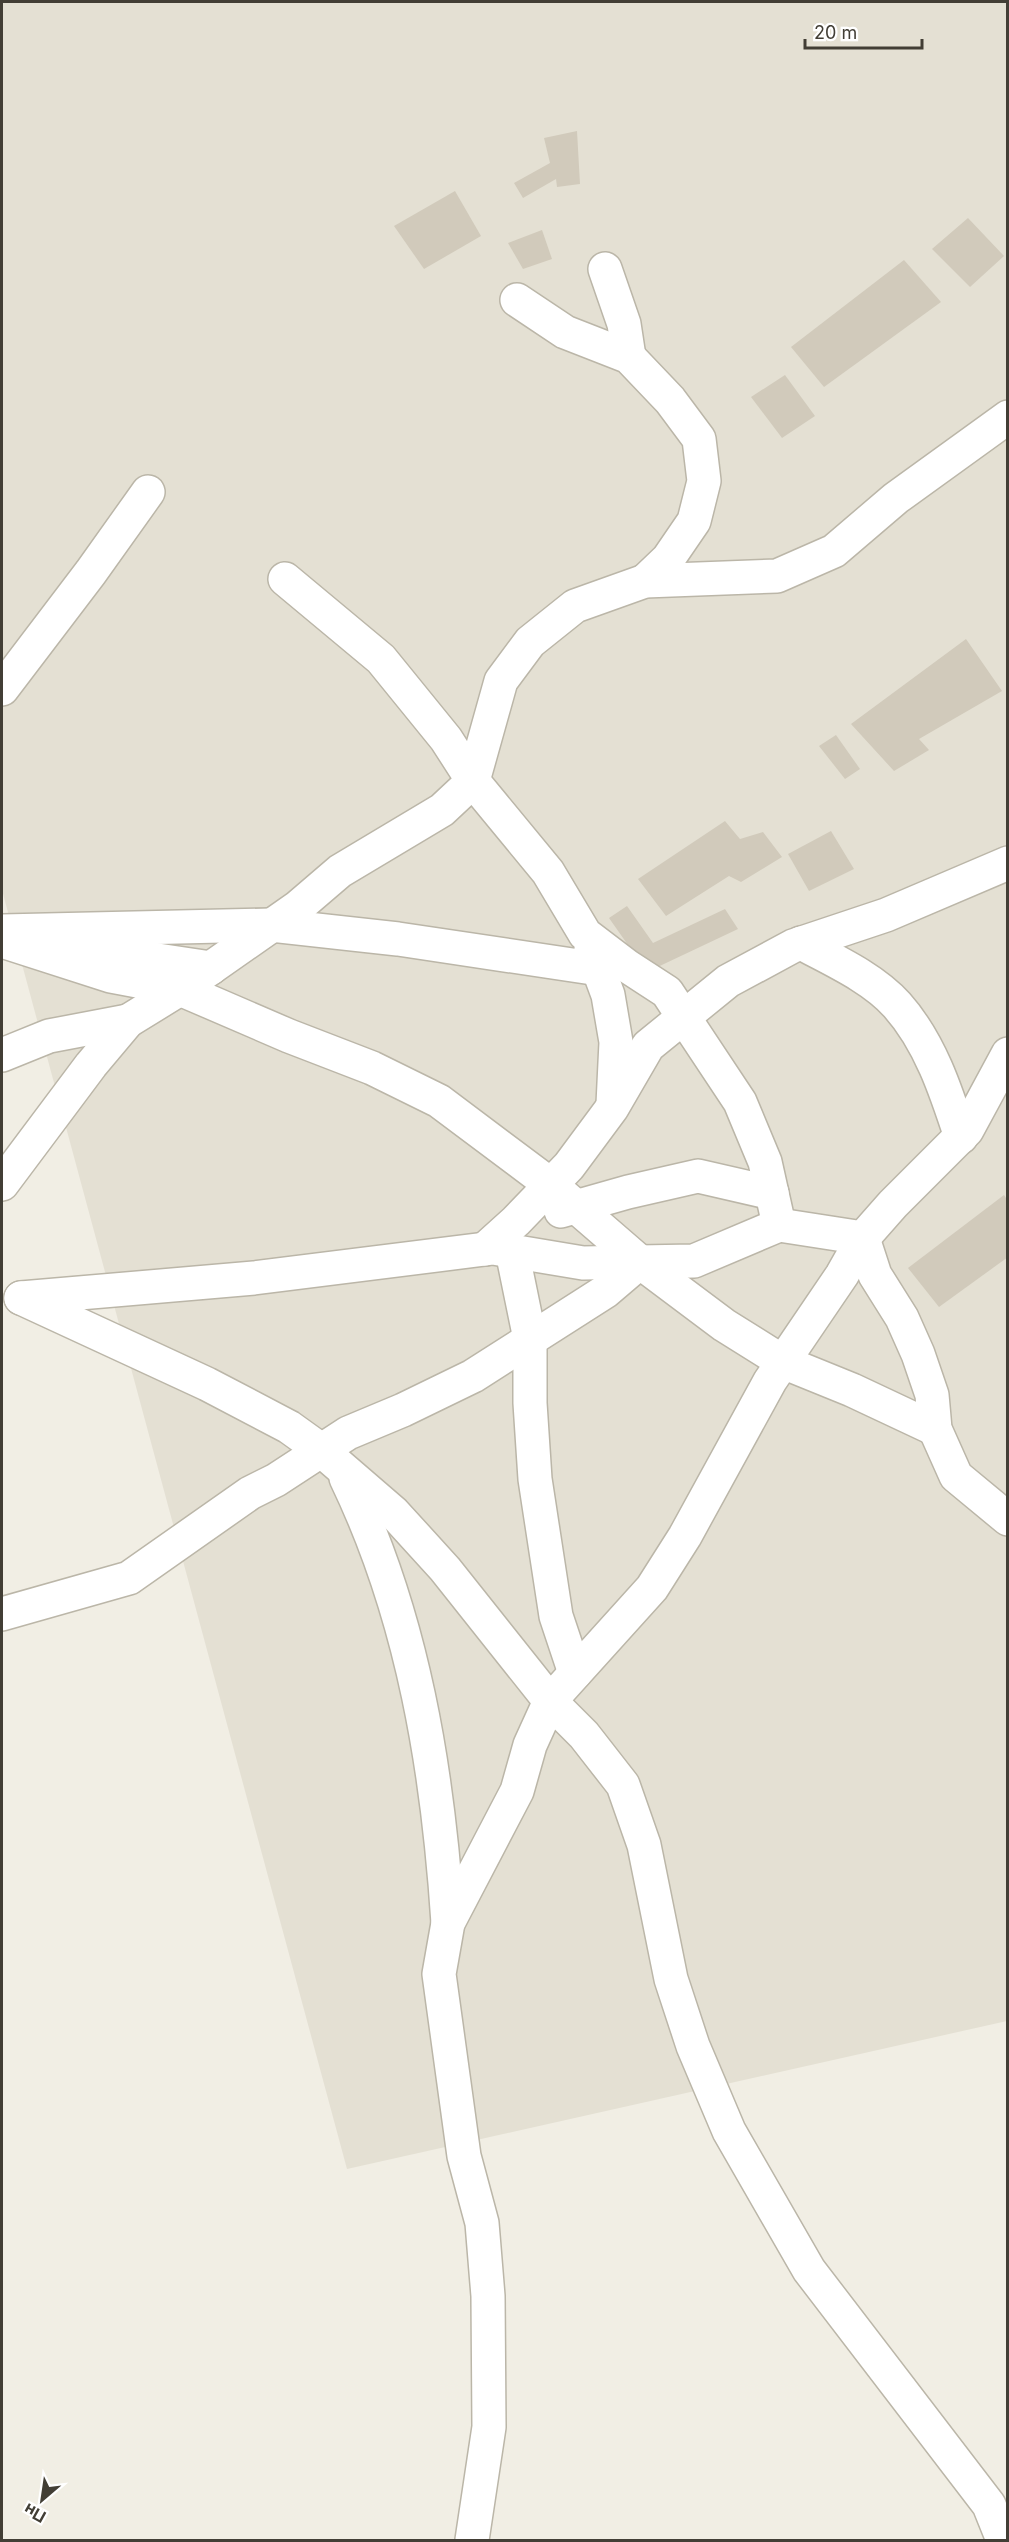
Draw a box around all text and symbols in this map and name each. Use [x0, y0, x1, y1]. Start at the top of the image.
scale bar [805, 12, 922, 50]
text: 20 m [814, 22, 857, 43]
north arrow [12, 2470, 72, 2530]
text: Пн [20, 2499, 49, 2527]

